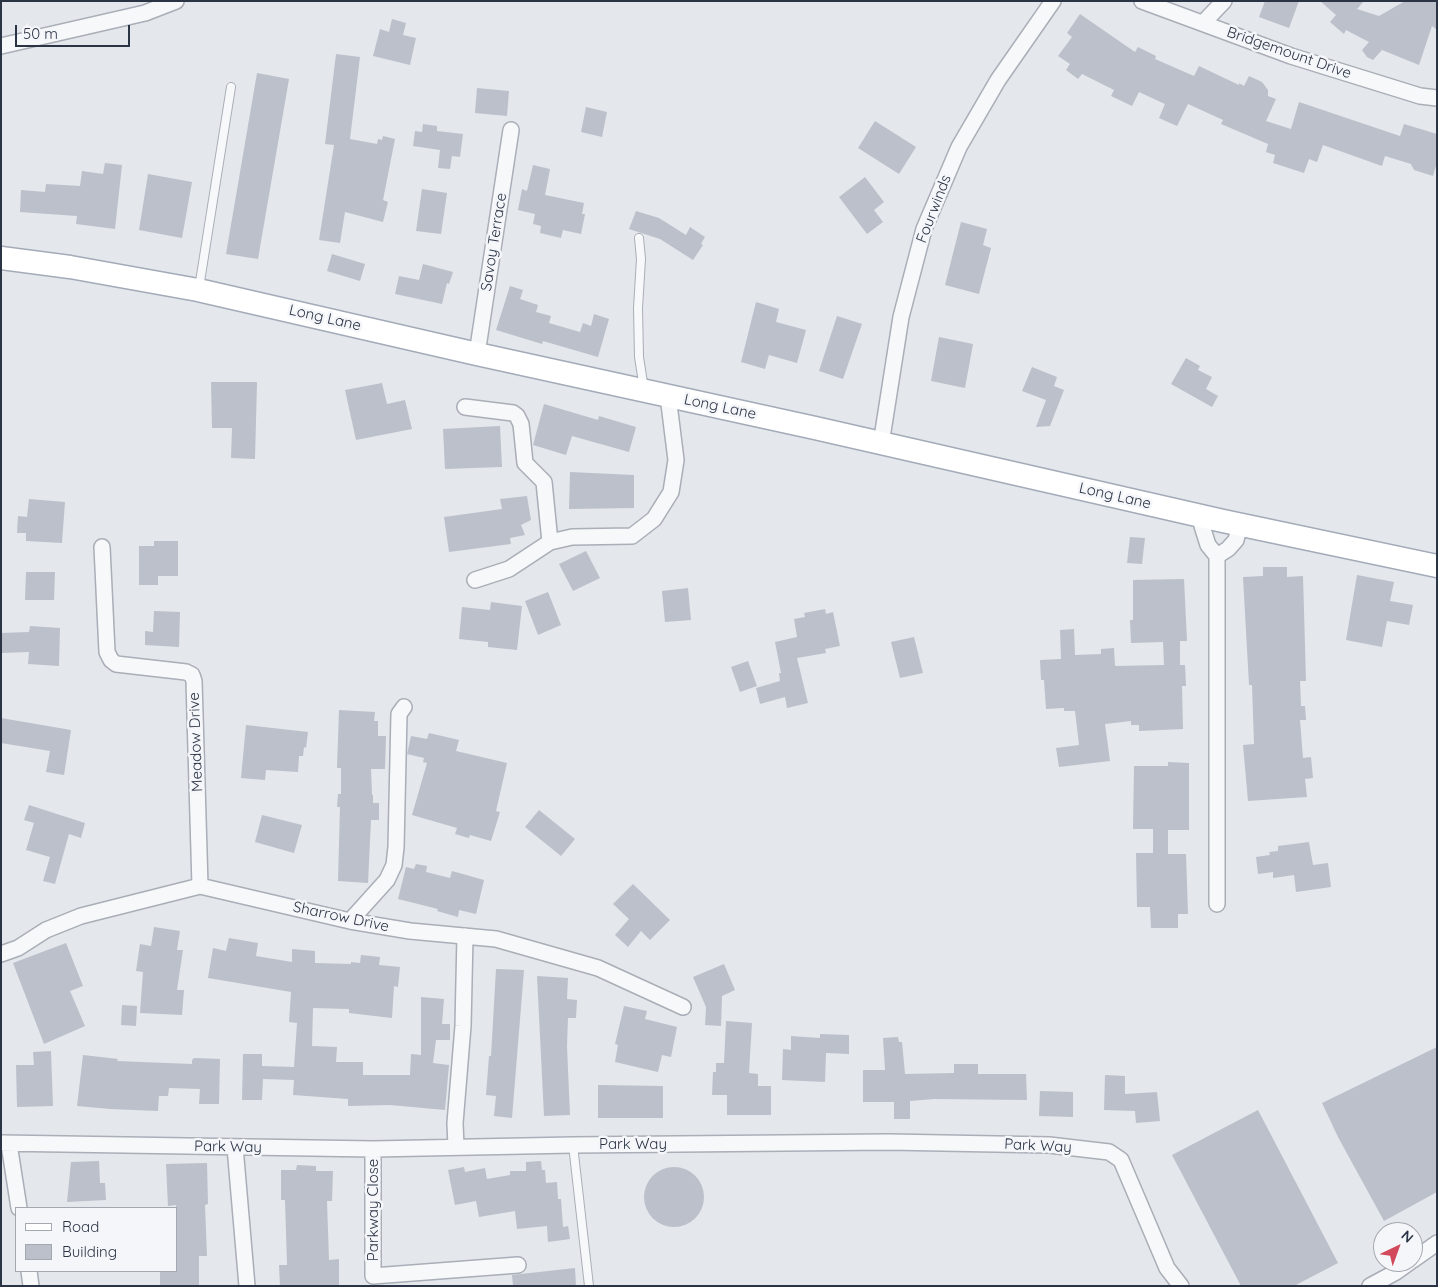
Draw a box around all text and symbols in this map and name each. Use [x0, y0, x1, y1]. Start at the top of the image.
scale bar [18, 15, 132, 47]
street label: Bridgemount Drive [1224, 23, 1354, 83]
text: 50 m [23, 24, 58, 43]
street label: Fourwinds [913, 172, 955, 246]
street label: Savoy Terrace [477, 192, 511, 292]
street label: Long Lane [287, 301, 363, 335]
street label: Long Lane [682, 391, 758, 423]
street label: Long Lane [1077, 479, 1153, 513]
street label: Meadow Drive [185, 692, 207, 792]
street label: Sharrow Drive [291, 898, 391, 936]
street label: Park Way [599, 1135, 667, 1153]
street label: Park Way [1004, 1135, 1072, 1157]
street label: Park Way [194, 1137, 262, 1157]
street label: Parkway Close [364, 1159, 382, 1261]
legend [15, 1207, 178, 1272]
text: Road [62, 1217, 99, 1236]
north arrow [1373, 1222, 1423, 1272]
text: N [1398, 1226, 1417, 1247]
text: Building [62, 1242, 117, 1261]

